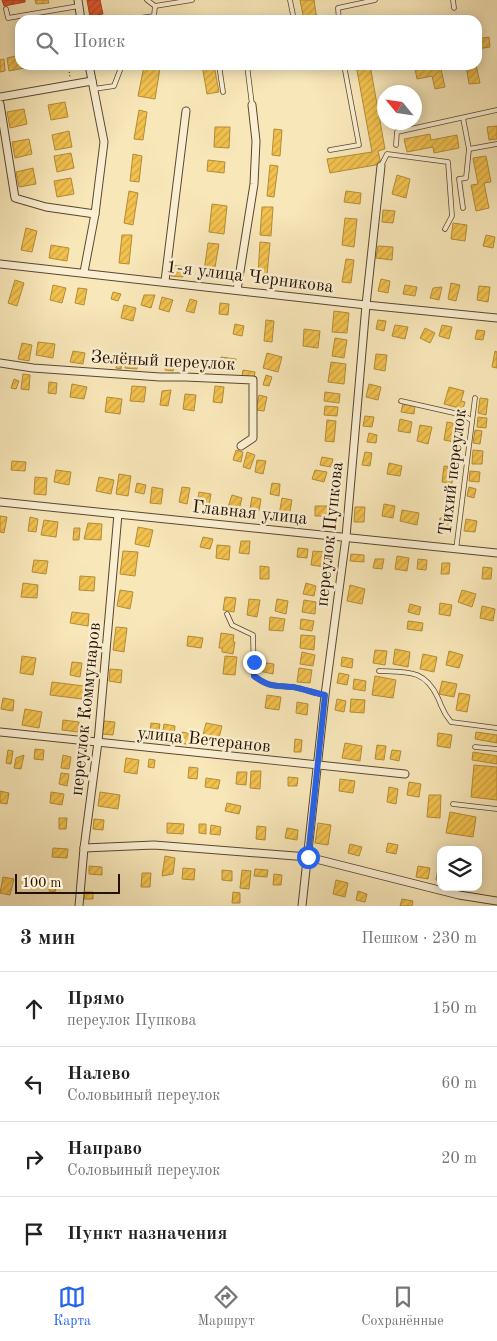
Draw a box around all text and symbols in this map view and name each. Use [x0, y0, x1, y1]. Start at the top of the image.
search box [15, 15, 482, 70]
icon: search [33, 29, 61, 57]
text: Поиск [73, 33, 125, 52]
north arrow [377, 85, 422, 130]
street label: 1-я улица Черникова [165, 258, 335, 296]
street label: Зелёный переулок [90, 348, 236, 374]
street label: Тихий переулок [436, 408, 470, 537]
street label: переулок Пупкова [313, 461, 347, 607]
street label: Главная улица [191, 498, 309, 528]
street label: переулок Коммунаров [68, 621, 104, 797]
route end [243, 651, 266, 674]
street label: улица Ветеранов [136, 724, 272, 756]
route start [297, 846, 320, 869]
map controls [437, 846, 482, 891]
button: layers [437, 846, 482, 891]
scale bar [15, 871, 120, 894]
text: 100 m [22, 876, 61, 890]
text: 3 мин [20, 928, 75, 949]
text: Пешком · 230 m [361, 931, 477, 947]
text: Прямо [67, 990, 125, 1009]
icon: ahead [20, 995, 48, 1023]
text: 150 m [432, 1001, 477, 1017]
text: переулок Пупкова [67, 1013, 196, 1029]
text: Налево [67, 1065, 130, 1084]
icon: left [20, 1070, 48, 1098]
text: 60 m [441, 1076, 477, 1092]
text: Соловьиный переулок [67, 1088, 220, 1104]
text: Направо [67, 1140, 142, 1159]
icon: right [20, 1145, 48, 1173]
text: 20 m [441, 1151, 477, 1167]
text: Соловьиный переулок [67, 1163, 220, 1179]
icon: arrive [20, 1220, 48, 1248]
text: Пункт назначения [67, 1225, 227, 1244]
tab: Карта [53, 1283, 91, 1330]
tab: Маршрут [197, 1283, 255, 1330]
tab: Сохранённые [361, 1283, 444, 1330]

